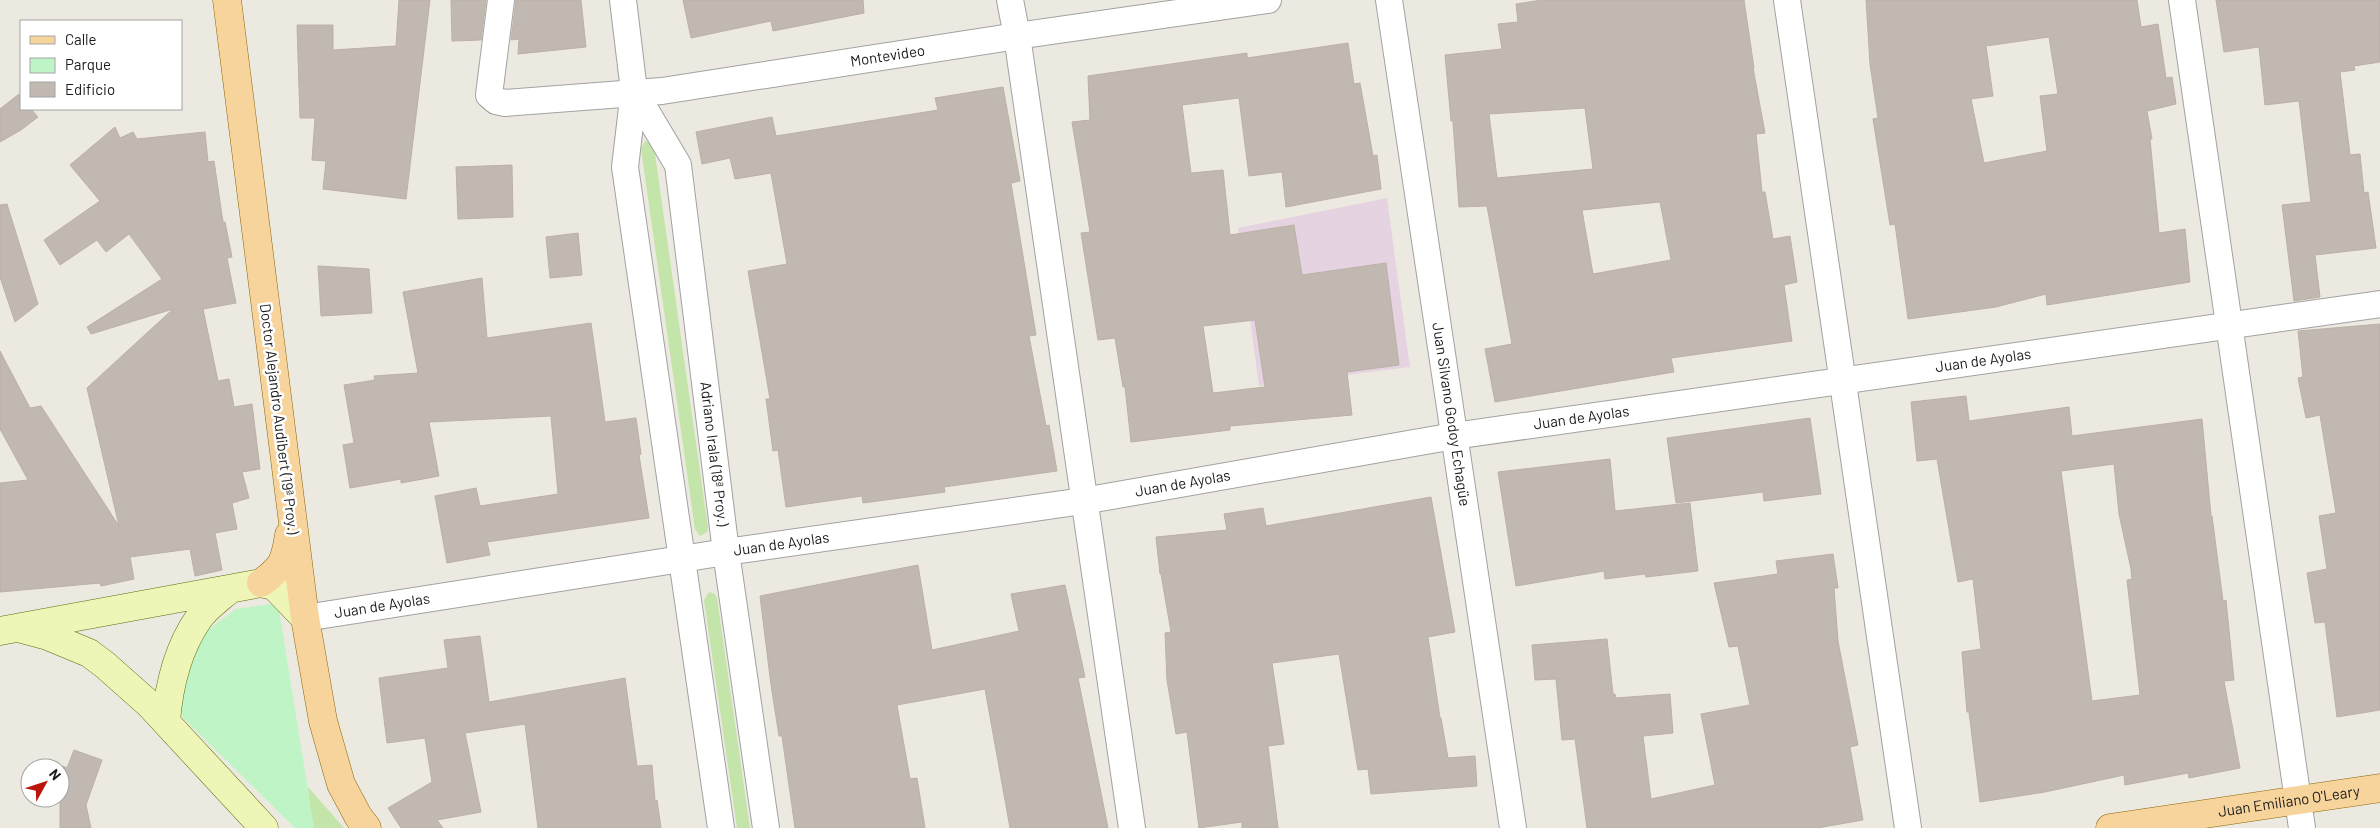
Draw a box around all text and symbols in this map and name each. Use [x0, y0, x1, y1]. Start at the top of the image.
legend [20, 20, 182, 110]
text: Calle [65, 30, 97, 48]
street label: Montevideo [849, 40, 926, 70]
text: Parque [65, 55, 111, 73]
text: Edificio [65, 80, 115, 98]
street label: Doctor Alejandro Audibert (19ª Proy.) [257, 302, 303, 535]
street label: Juan Silvano Godoy Echagüe [1429, 321, 1475, 507]
street label: Juan de Ayolas [1934, 344, 2032, 375]
street label: Adriano Irala (18ª Proy.) [697, 381, 733, 527]
street label: Juan de Ayolas [1532, 401, 1630, 433]
street label: Juan de Ayolas [1133, 465, 1232, 500]
street label: Juan de Ayolas [732, 527, 830, 559]
street label: Juan de Ayolas [333, 589, 431, 621]
north arrow [20, 758, 70, 808]
text: N [46, 765, 65, 783]
street label: Juan Emiliano O'Leary [2217, 781, 2361, 820]

